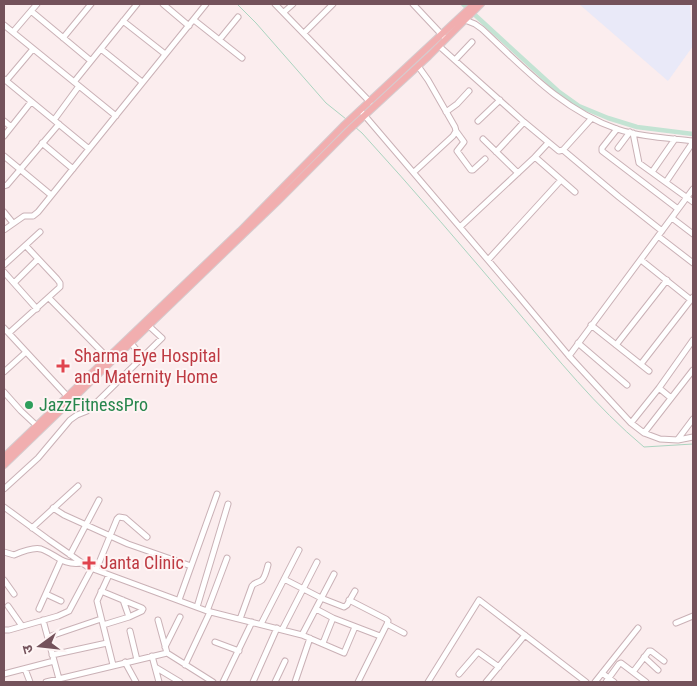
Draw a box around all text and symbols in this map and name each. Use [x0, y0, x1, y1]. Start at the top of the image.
place label: Sharma Eye Hospital and Maternity Home [74, 345, 221, 387]
marker: Sharma Eye Hospital and Maternity Home [56, 359, 70, 373]
place label: JazzFitnessPro [39, 394, 148, 415]
marker: JazzFitnessPro [23, 399, 35, 411]
place label: Janta Clinic [100, 552, 184, 573]
marker: Janta Clinic [82, 556, 96, 570]
north arrow [15, 621, 65, 671]
text: उ [18, 643, 36, 655]

